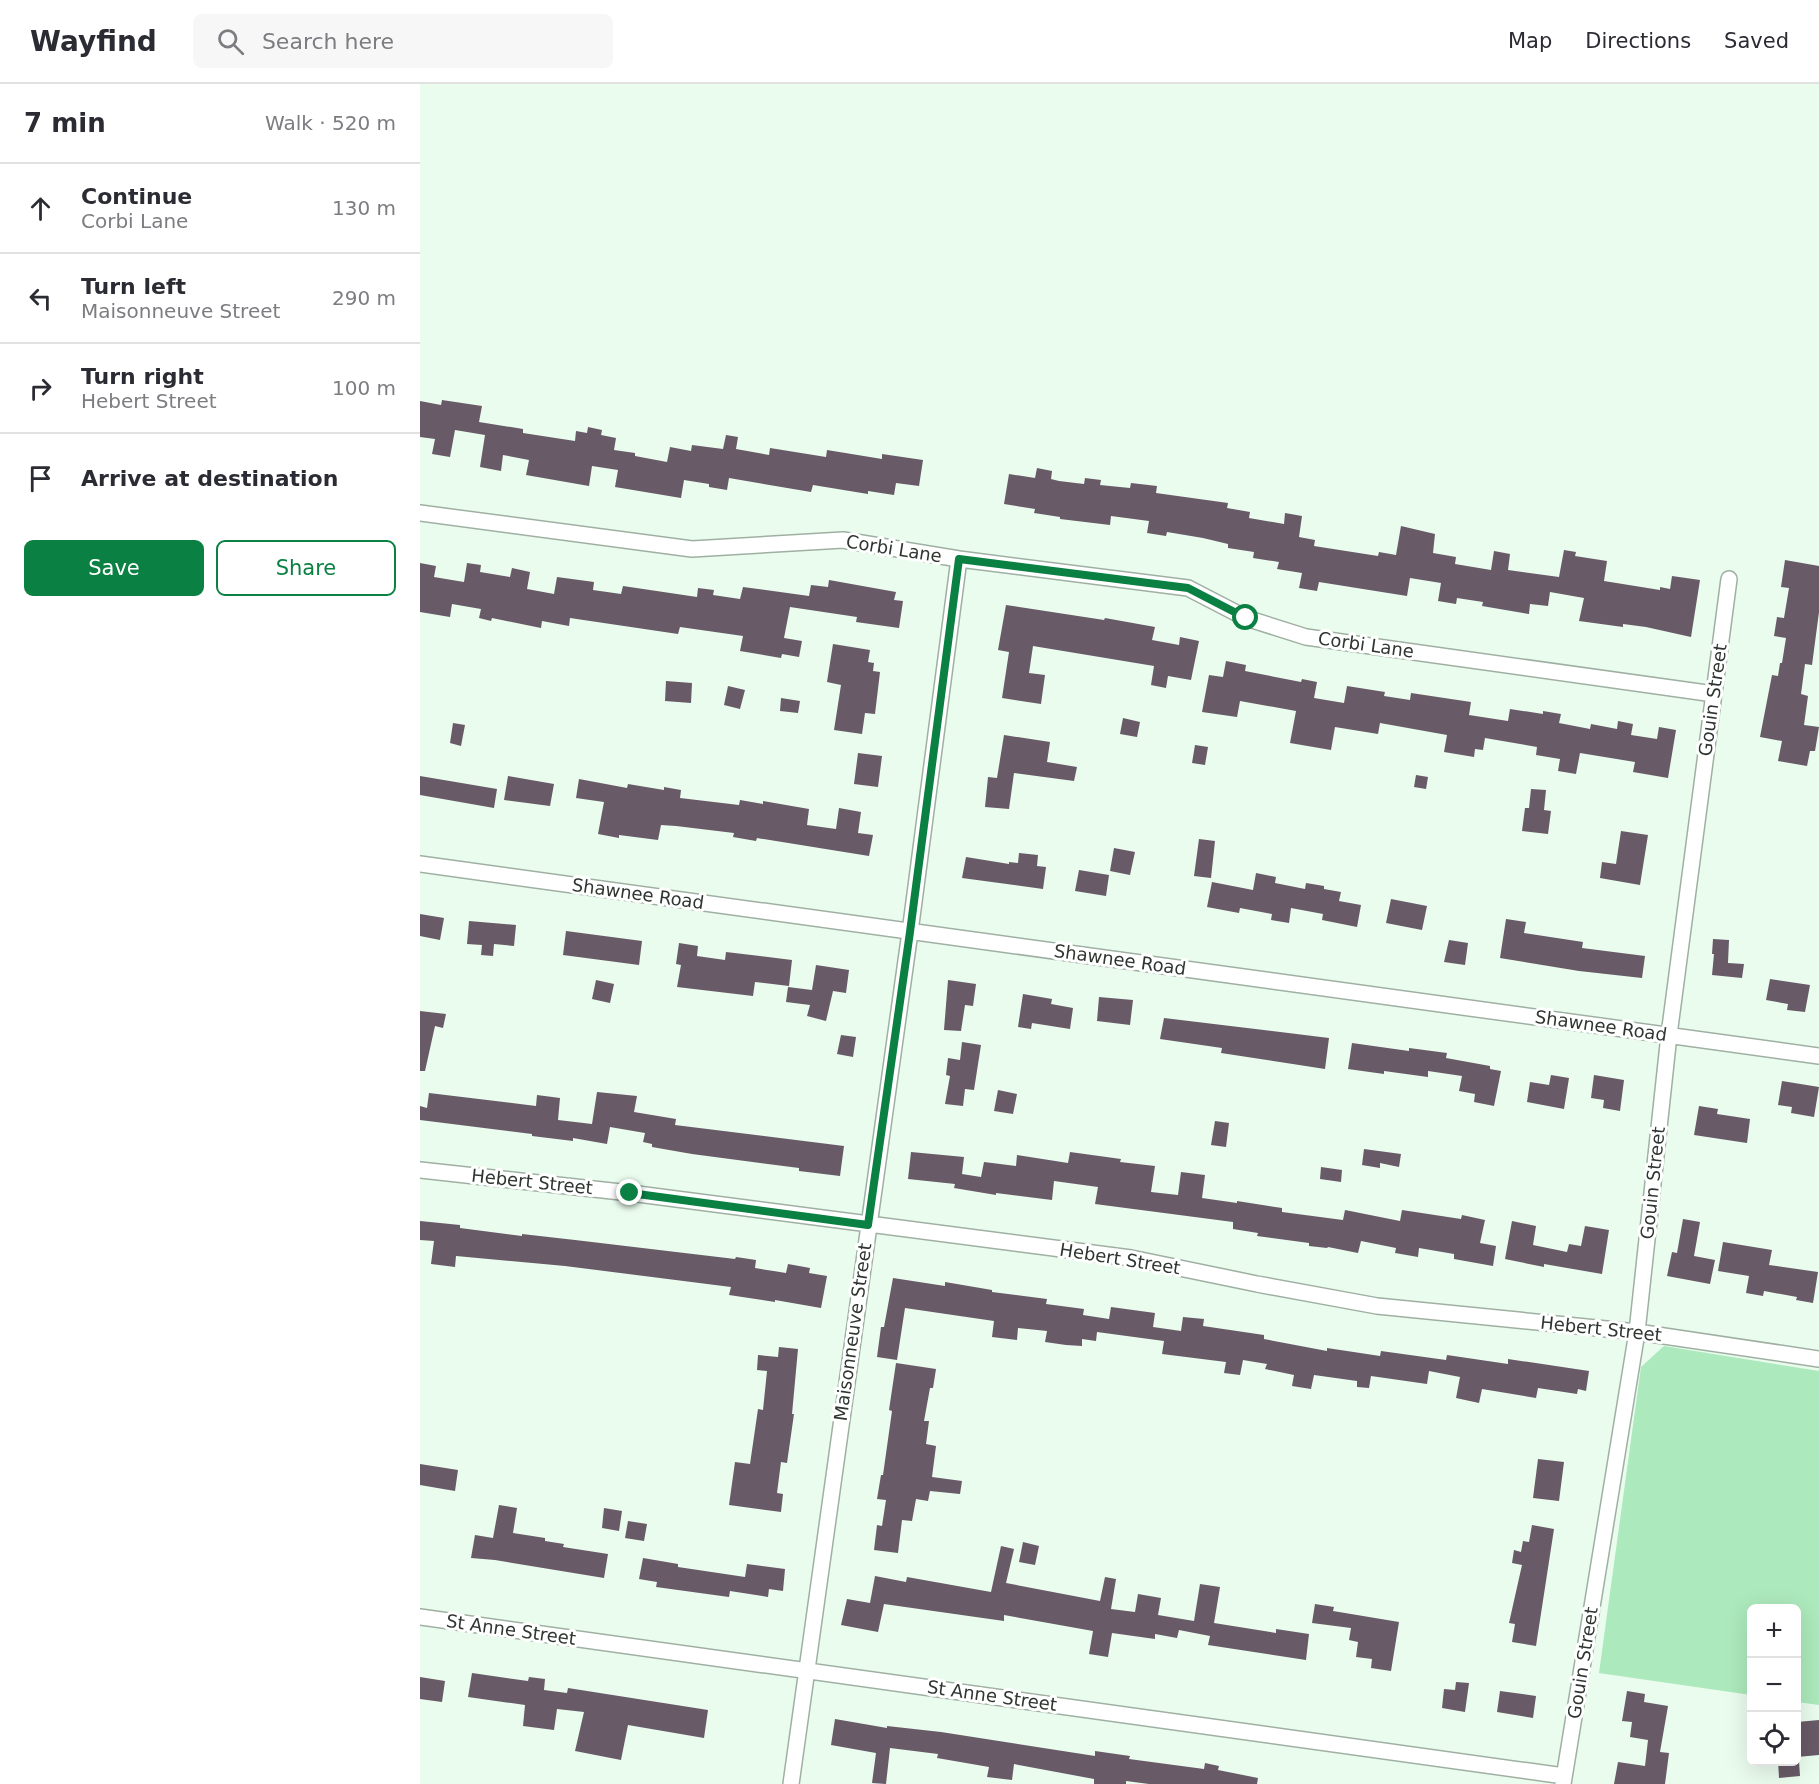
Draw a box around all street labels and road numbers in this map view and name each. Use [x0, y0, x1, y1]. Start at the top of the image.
street label: Corbi Lane [845, 531, 943, 566]
street label: Corbi Lane [1317, 627, 1415, 662]
street label: Gouin Street [1694, 642, 1731, 757]
street label: Shawnee Road [571, 874, 705, 913]
street label: Shawnee Road [1053, 940, 1187, 979]
street label: Shawnee Road [1534, 1006, 1668, 1045]
street label: Gouin Street [1636, 1126, 1669, 1240]
street label: Hebert Street [470, 1165, 594, 1198]
street label: Hebert Street [1058, 1239, 1182, 1278]
street label: Maisonneuve Street [830, 1242, 875, 1422]
street label: Hebert Street [1539, 1312, 1663, 1345]
street label: Gouin Street [1563, 1605, 1602, 1720]
street label: St Anne Street [445, 1610, 577, 1649]
street label: St Anne Street [926, 1676, 1058, 1715]

